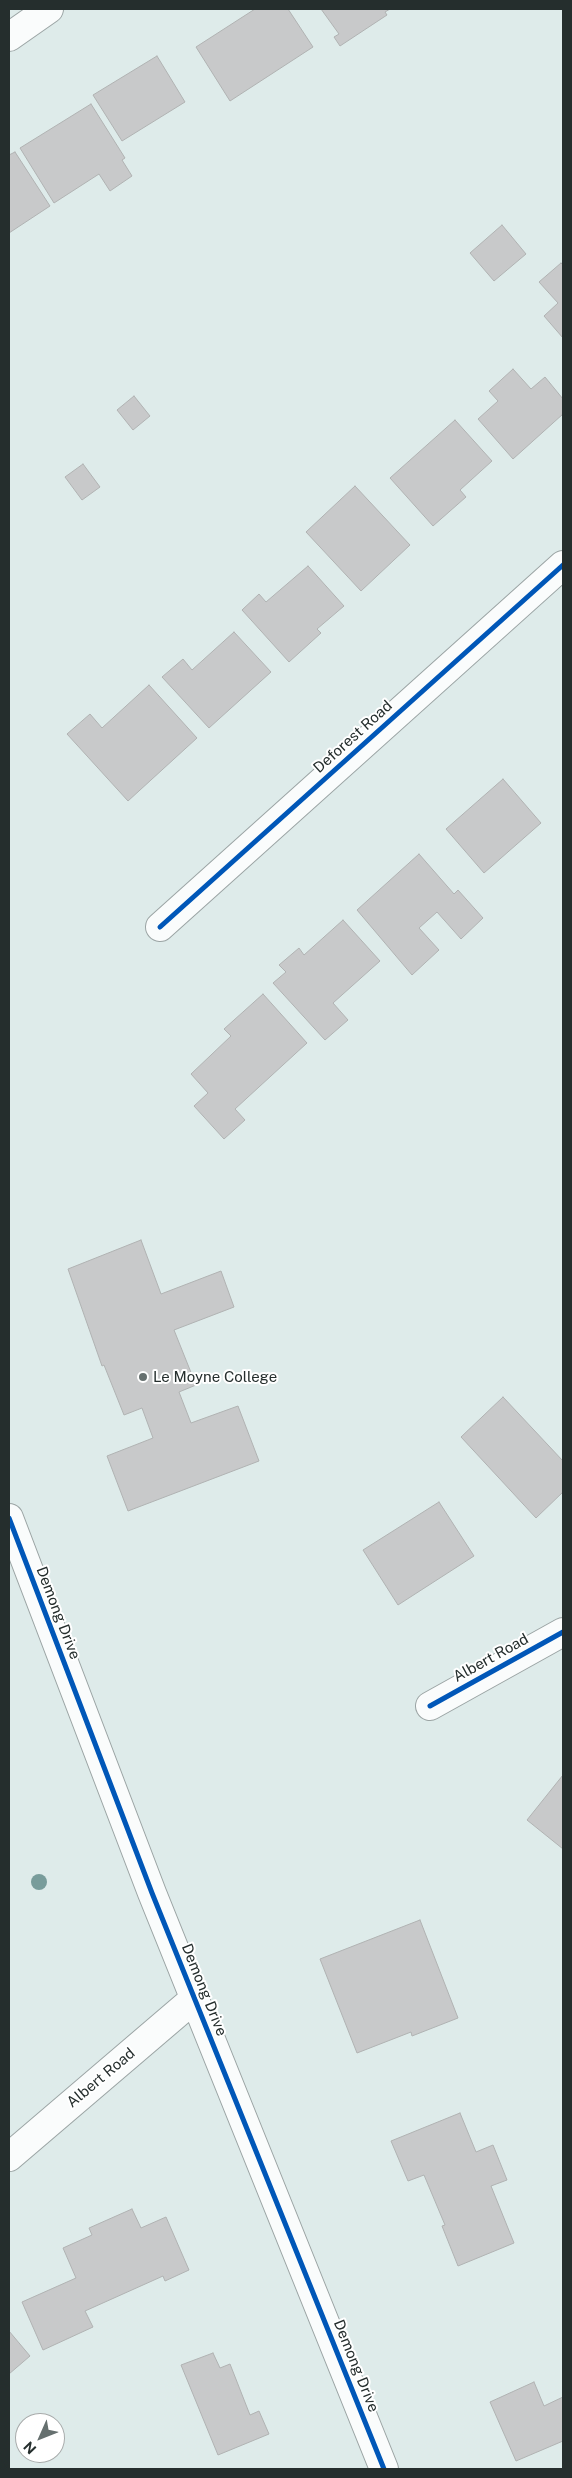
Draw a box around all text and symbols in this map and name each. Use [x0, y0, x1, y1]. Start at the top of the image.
street label: Deforest Road [310, 697, 396, 777]
place label: Le Moyne College [153, 1368, 277, 1386]
marker: Le Moyne College [137, 1371, 149, 1383]
street label: Demong Drive [32, 1564, 84, 1662]
street label: Albert Road [450, 1630, 532, 1686]
street label: Demong Drive [177, 1941, 231, 2039]
street label: Albert Road [63, 2044, 139, 2112]
street label: Demong Drive [329, 2317, 383, 2415]
north arrow [15, 2413, 65, 2463]
text: N [20, 2438, 39, 2457]

